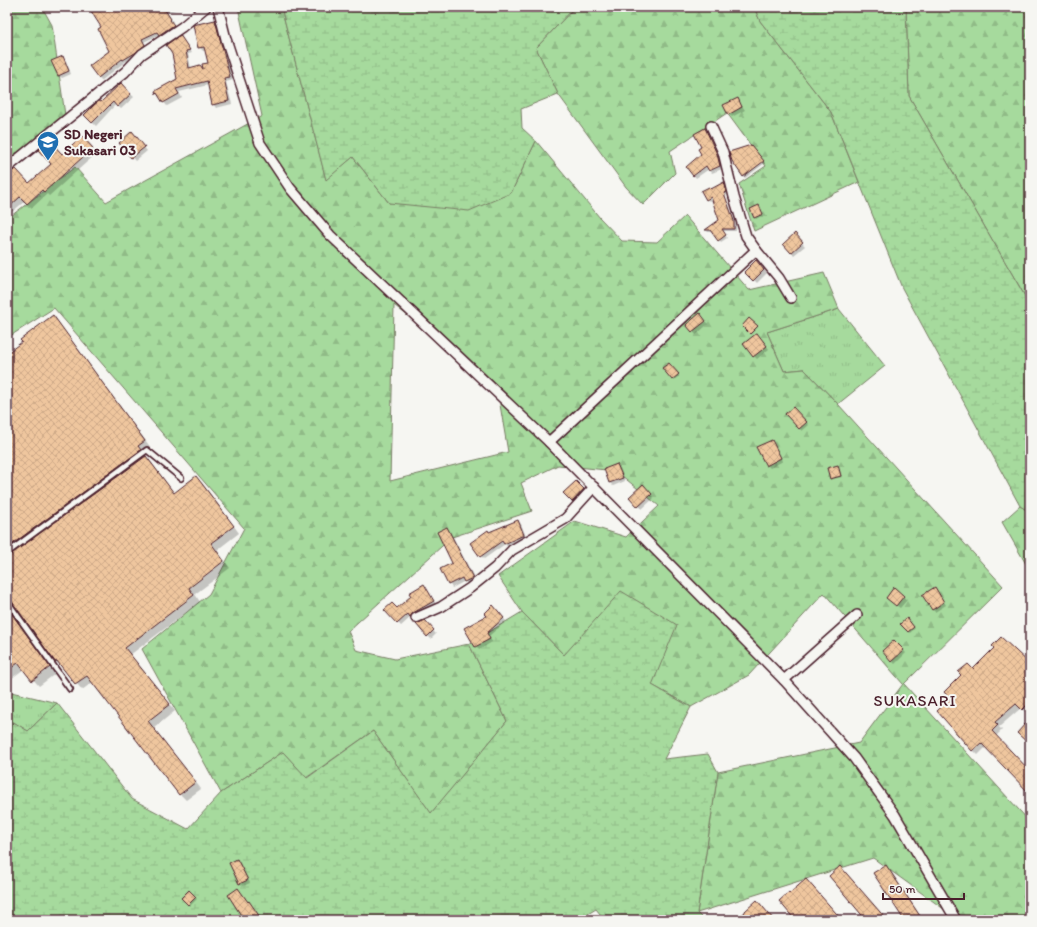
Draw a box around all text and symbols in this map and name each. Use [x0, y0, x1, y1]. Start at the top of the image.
place label: SD Negeri Sukasari 03 [64, 126, 136, 159]
school or university icon: SD Negeri Sukasari 03 [35, 129, 61, 162]
district label: SUKASARI [874, 691, 956, 710]
scale bar [883, 875, 964, 901]
text: 50 m [889, 882, 915, 896]

